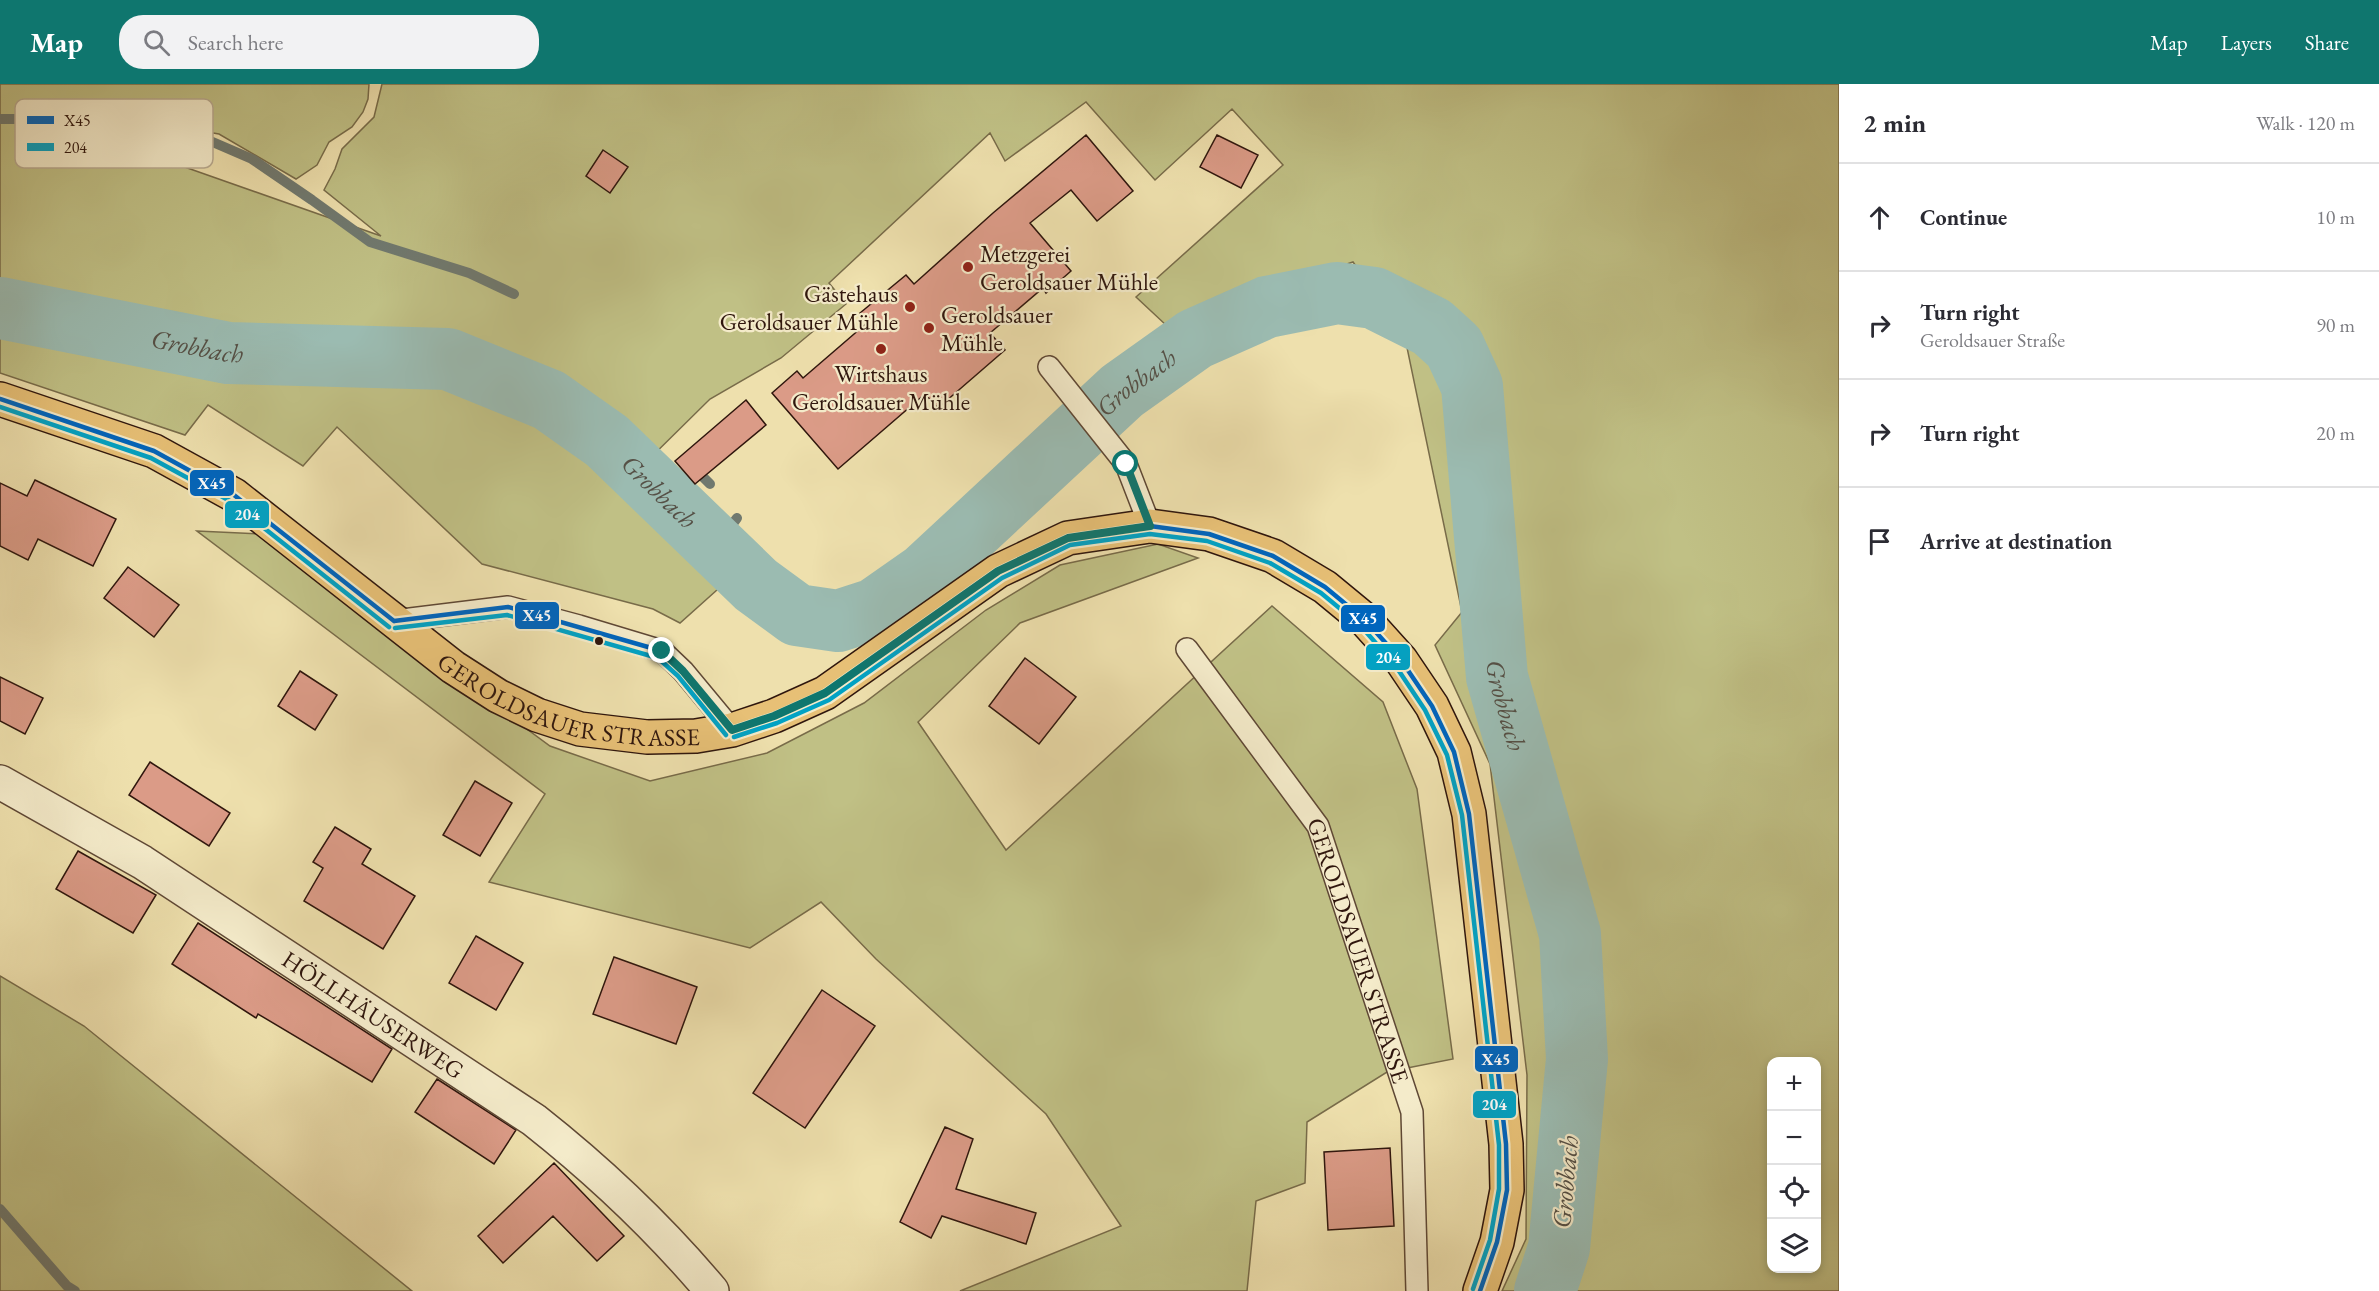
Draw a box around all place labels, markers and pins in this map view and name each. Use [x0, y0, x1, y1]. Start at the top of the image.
place label: Metzgerei Geroldsauer Mühle [980, 238, 1158, 297]
marker: Metzgerei Geroldsauer Mühle [961, 260, 975, 274]
place label: Gästehaus Geroldsauer Mühle [720, 278, 898, 337]
place label: Geroldsauer Mühle [941, 299, 1053, 358]
marker: Gästehaus Geroldsauer Mühle [903, 300, 917, 314]
marker: Geroldsauer Mühle [922, 321, 936, 335]
marker: Wirtshaus Geroldsauer Mühle [874, 342, 888, 356]
place label: Wirtshaus Geroldsauer Mühle [792, 358, 970, 417]
unlabelled marker [593, 635, 605, 647]

